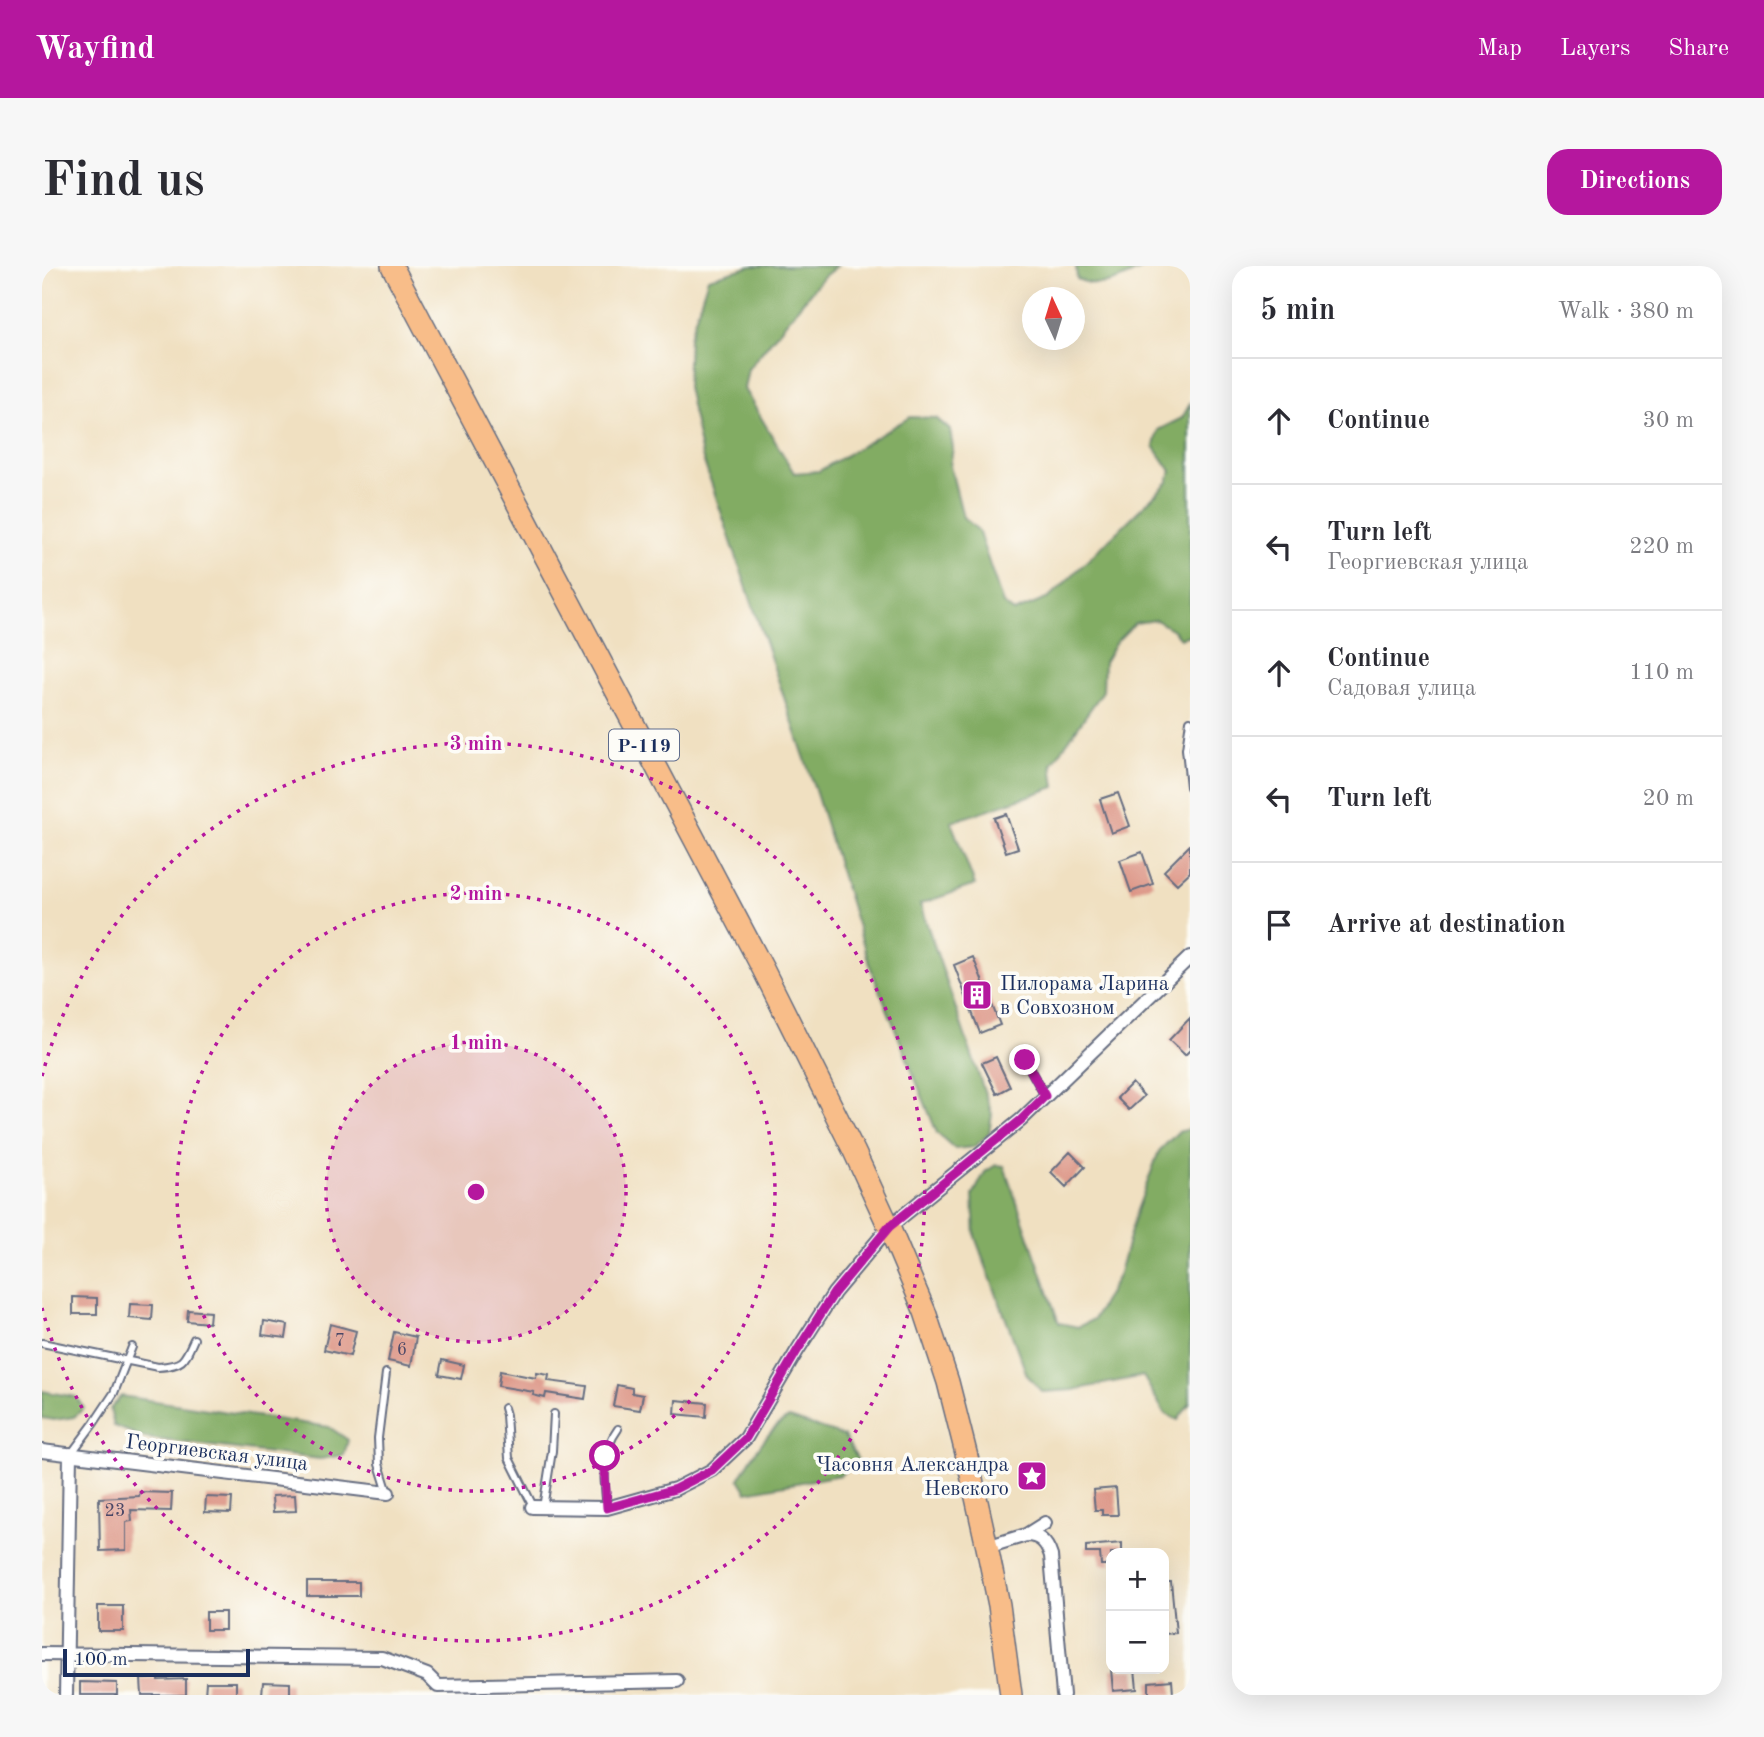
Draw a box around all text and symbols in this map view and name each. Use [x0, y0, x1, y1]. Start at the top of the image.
text: Wayfind [35, 33, 155, 66]
text: Map [1478, 37, 1522, 61]
text: Layers [1560, 37, 1630, 61]
text: Share [1668, 37, 1729, 61]
button: Directions [1547, 149, 1722, 215]
text: Find us [42, 158, 205, 207]
north arrow [1022, 287, 1085, 350]
text: 5 min [1260, 296, 1335, 326]
text: Walk · 380 m [1558, 300, 1694, 323]
icon: ahead [1260, 402, 1298, 440]
text: Continue [1327, 408, 1430, 434]
text: 30 m [1643, 409, 1694, 432]
text: Turn left [1327, 520, 1432, 546]
icon: left [1260, 528, 1298, 566]
text: 220 m [1629, 535, 1694, 558]
text: Георгиевская улица [1327, 551, 1528, 574]
text: Continue [1327, 646, 1430, 672]
icon: ahead [1260, 654, 1298, 692]
text: 110 m [1629, 661, 1694, 684]
text: Садовая улица [1327, 677, 1476, 700]
road number: Р-119 [609, 730, 679, 760]
text: 3 min [450, 734, 502, 755]
icon: left [1260, 780, 1298, 818]
text: Turn left [1327, 786, 1432, 812]
text: 20 m [1643, 787, 1694, 810]
text: 2 min [450, 884, 502, 905]
icon: arrive [1260, 906, 1298, 944]
text: Arrive at destination [1327, 912, 1566, 938]
place label: Пилорама Ларина в Совхозном [1000, 974, 1169, 1019]
building icon: Пилорама Ларина в Совхозном [960, 978, 994, 1012]
text: 1 min [450, 1033, 502, 1054]
route end [1009, 1044, 1040, 1075]
centre of rings [464, 1180, 488, 1204]
house number: 7 [335, 1332, 345, 1350]
house number: 6 [397, 1341, 407, 1359]
street label: Георгиевская улица [124, 1432, 309, 1475]
route start [589, 1440, 620, 1471]
place label: Часовня Александра Невского [816, 1455, 1009, 1500]
place icon: Часовня Александра Невского [1015, 1459, 1049, 1493]
house number: 23 [105, 1502, 125, 1520]
map controls [1106, 1548, 1169, 1674]
button: + [1106, 1548, 1169, 1611]
button: − [1106, 1611, 1169, 1674]
scale bar [63, 1646, 250, 1678]
text: 100 m [74, 1651, 127, 1670]

